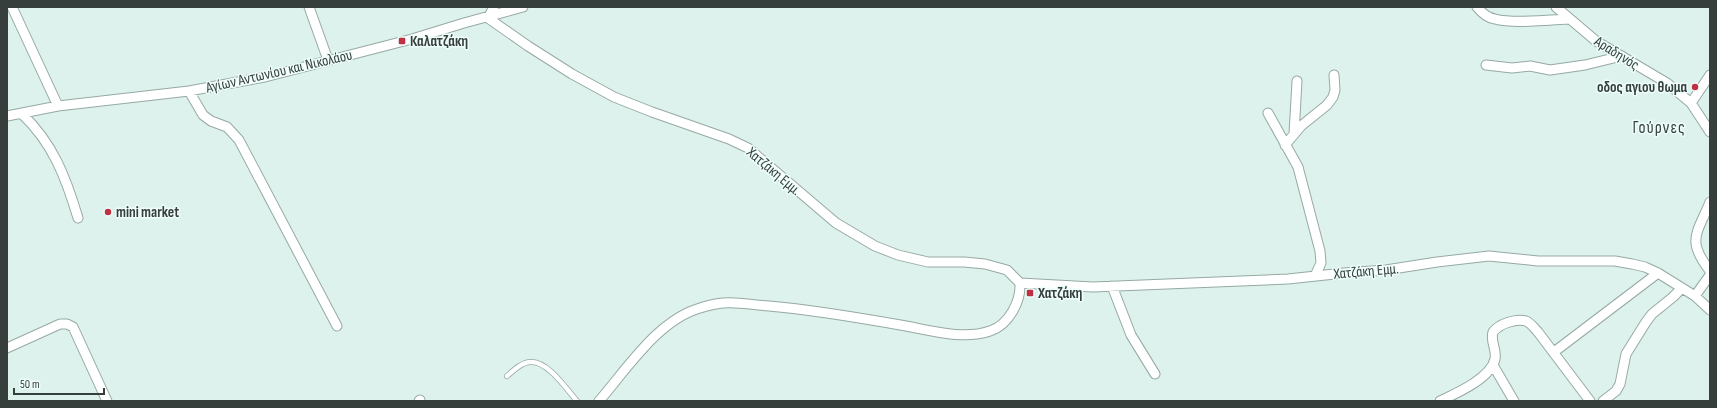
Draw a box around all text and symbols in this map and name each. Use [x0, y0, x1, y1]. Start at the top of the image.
place label: Καλατζάκη [410, 32, 468, 51]
street label: Αραδηνός [1590, 32, 1643, 75]
marker: Καλατζάκη [397, 36, 407, 46]
street label: Αγίων Αντωνίου και Νικολάου [203, 45, 354, 98]
place label: οδος αγιου θωμα [1597, 78, 1687, 97]
marker: οδος αγιου θωμα [1690, 82, 1700, 92]
district label: Γούρνες [1632, 118, 1686, 138]
street label: Χατζάκη Εμμ. [742, 142, 805, 200]
place label: mini market [116, 203, 179, 222]
marker: mini market [103, 207, 113, 217]
street label: Χατζάκη Εμμ. [1332, 259, 1400, 284]
place label: Χατζάκη [1037, 284, 1082, 303]
marker: Χατζάκη [1025, 288, 1035, 298]
scale bar [14, 370, 104, 396]
text: 50 m [20, 377, 40, 392]

